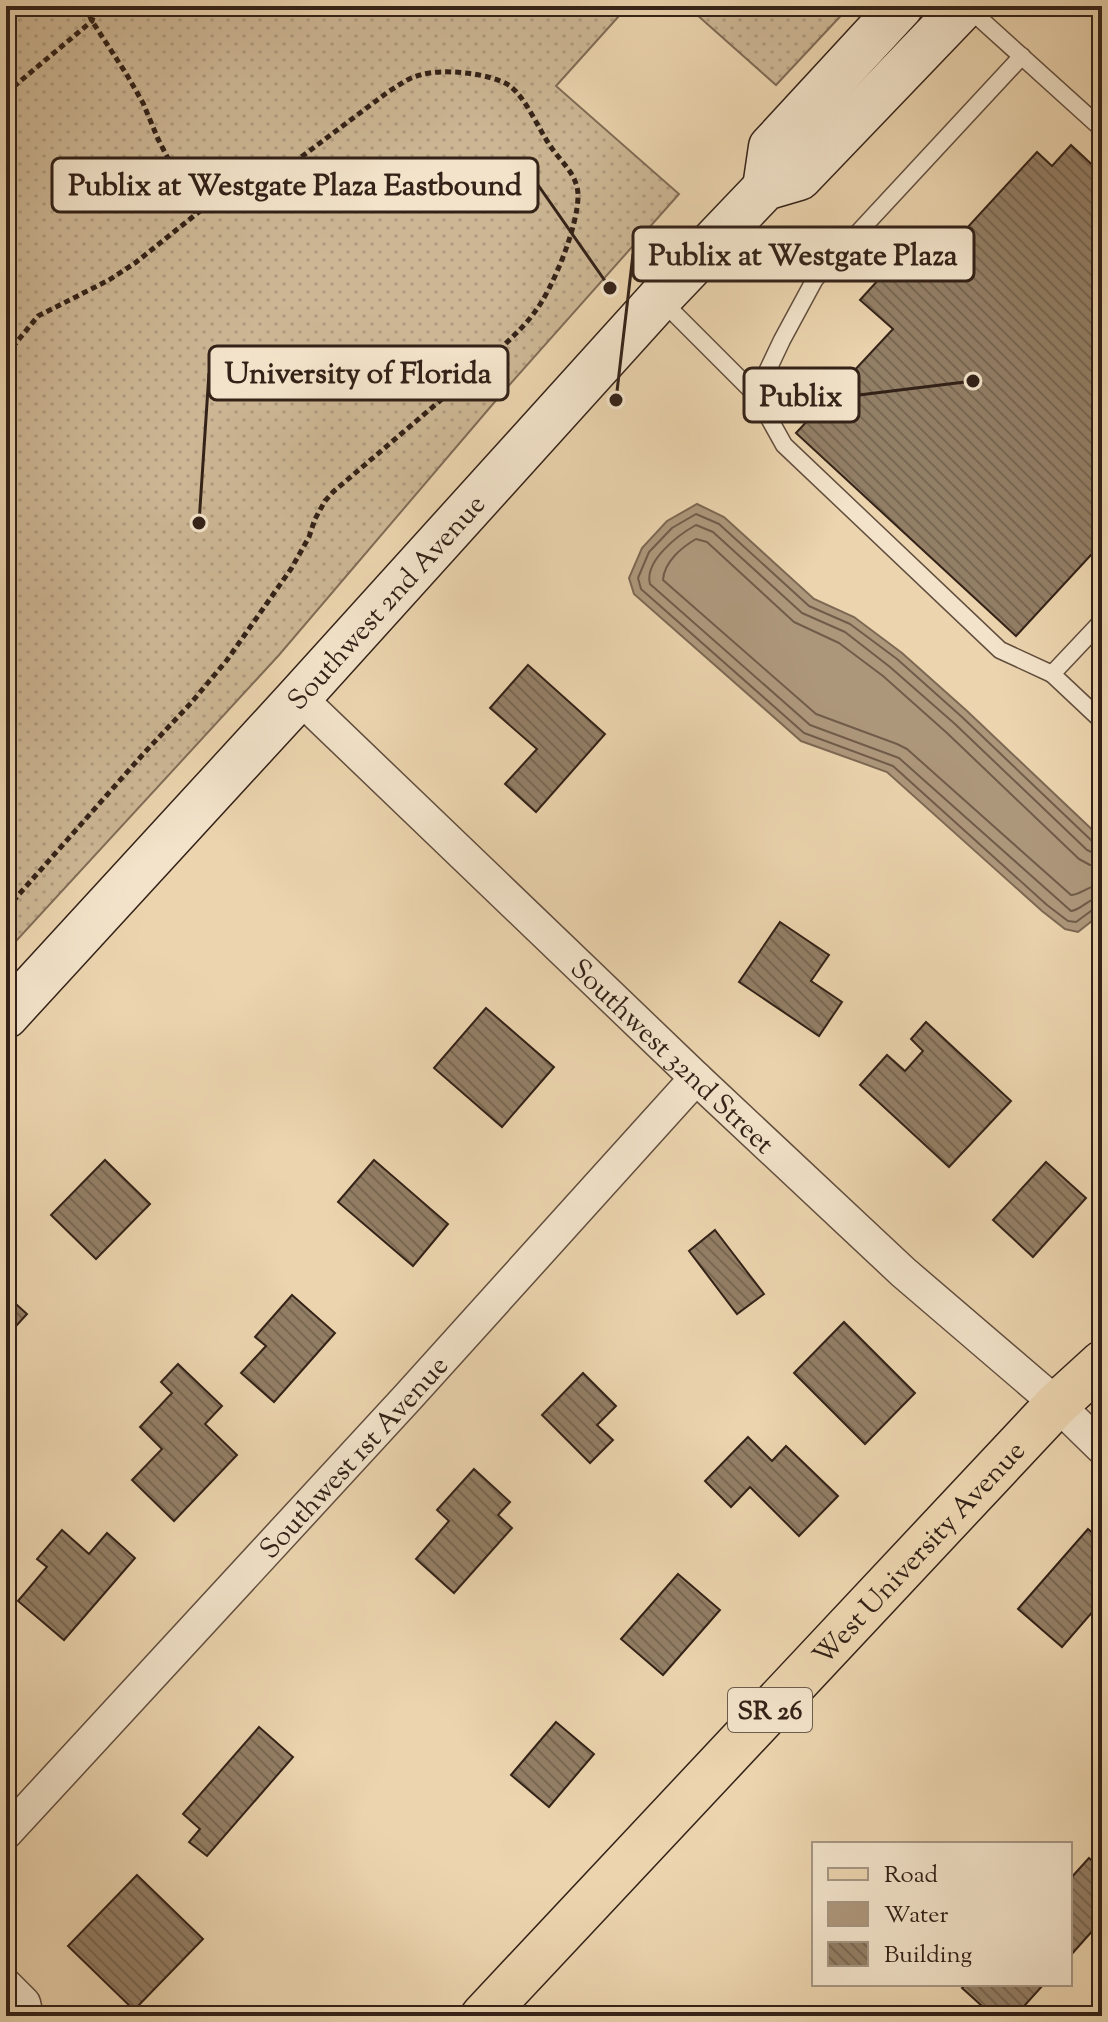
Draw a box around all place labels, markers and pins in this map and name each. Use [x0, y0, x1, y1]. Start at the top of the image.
callout: Publix at Westgate Plaza Eastbound [52, 158, 538, 212]
callout: Publix at Westgate Plaza [633, 227, 974, 281]
callout: University of Florida [209, 346, 508, 400]
callout: Publix [744, 368, 859, 422]

